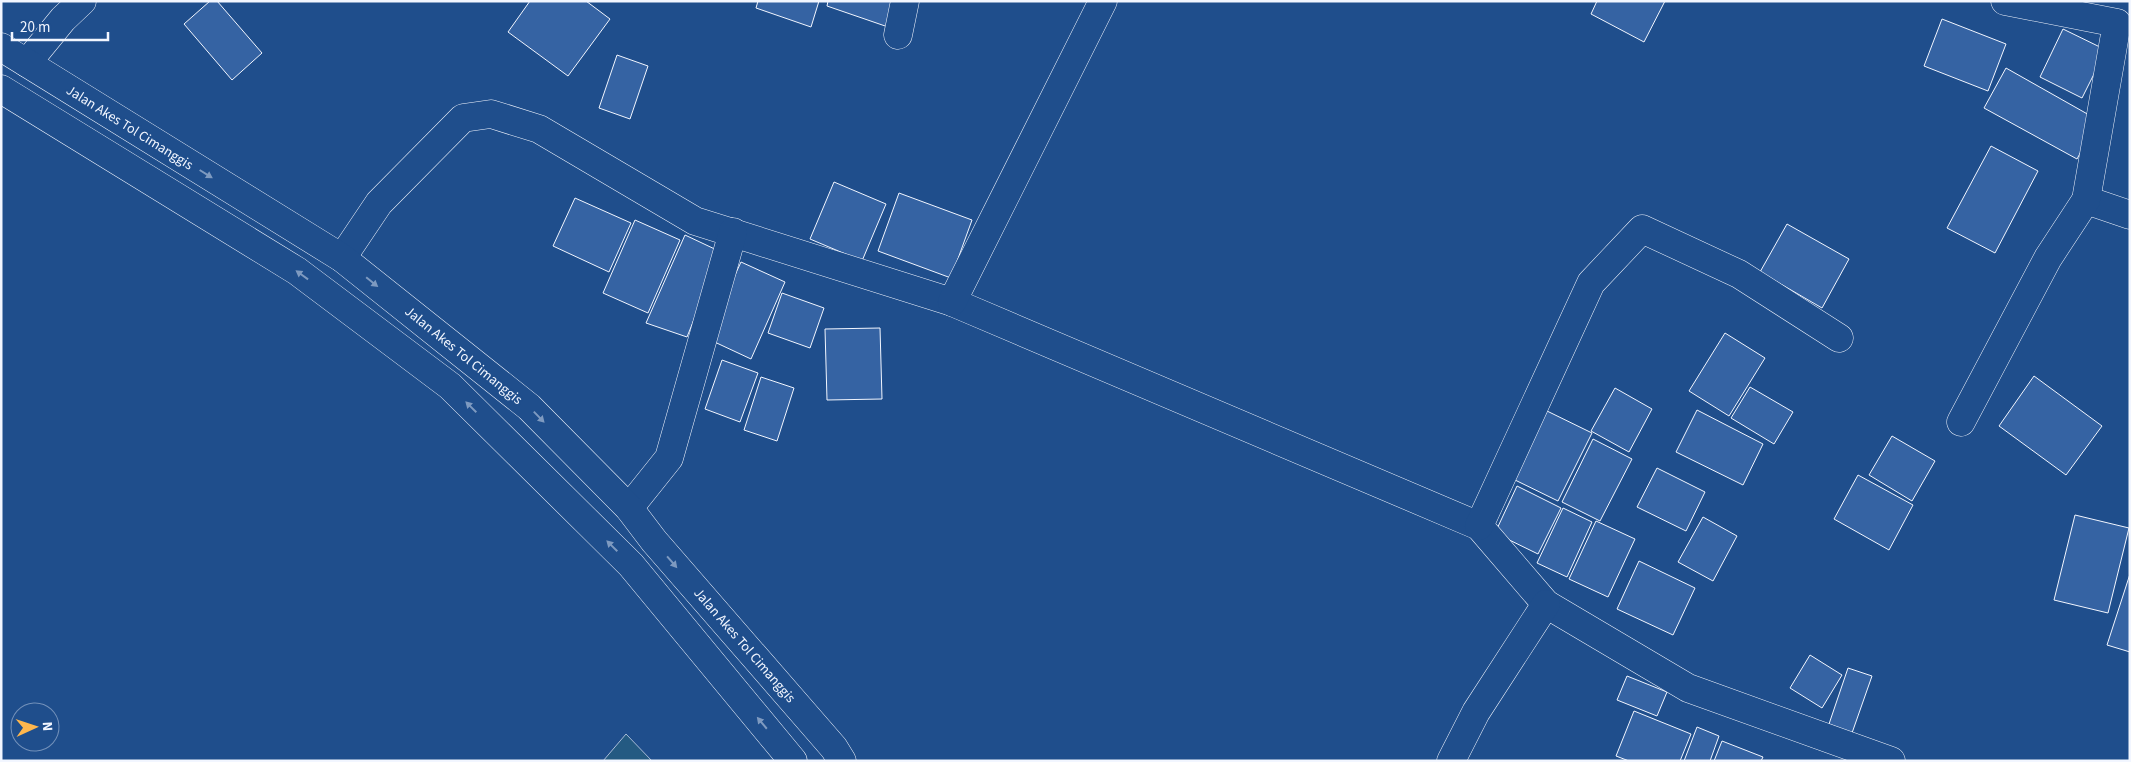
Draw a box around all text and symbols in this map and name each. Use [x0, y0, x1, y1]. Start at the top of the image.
scale bar [12, 10, 109, 42]
text: 20 m [20, 17, 50, 38]
street label: Jalan Akes Tol Cimanggis [62, 81, 197, 175]
one-way arrow [200, 170, 213, 179]
one-way arrow [295, 270, 309, 280]
one-way arrow [365, 276, 378, 287]
street label: Jalan Akes Tol Cimanggis [400, 302, 527, 410]
one-way arrow [465, 401, 477, 413]
one-way arrow [533, 411, 545, 423]
one-way arrow [606, 540, 618, 552]
one-way arrow [667, 556, 678, 569]
street label: Jalan Akes Tol Cimanggis [689, 584, 800, 708]
north arrow [10, 702, 60, 752]
one-way arrow [756, 717, 767, 730]
text: N [37, 721, 57, 732]

